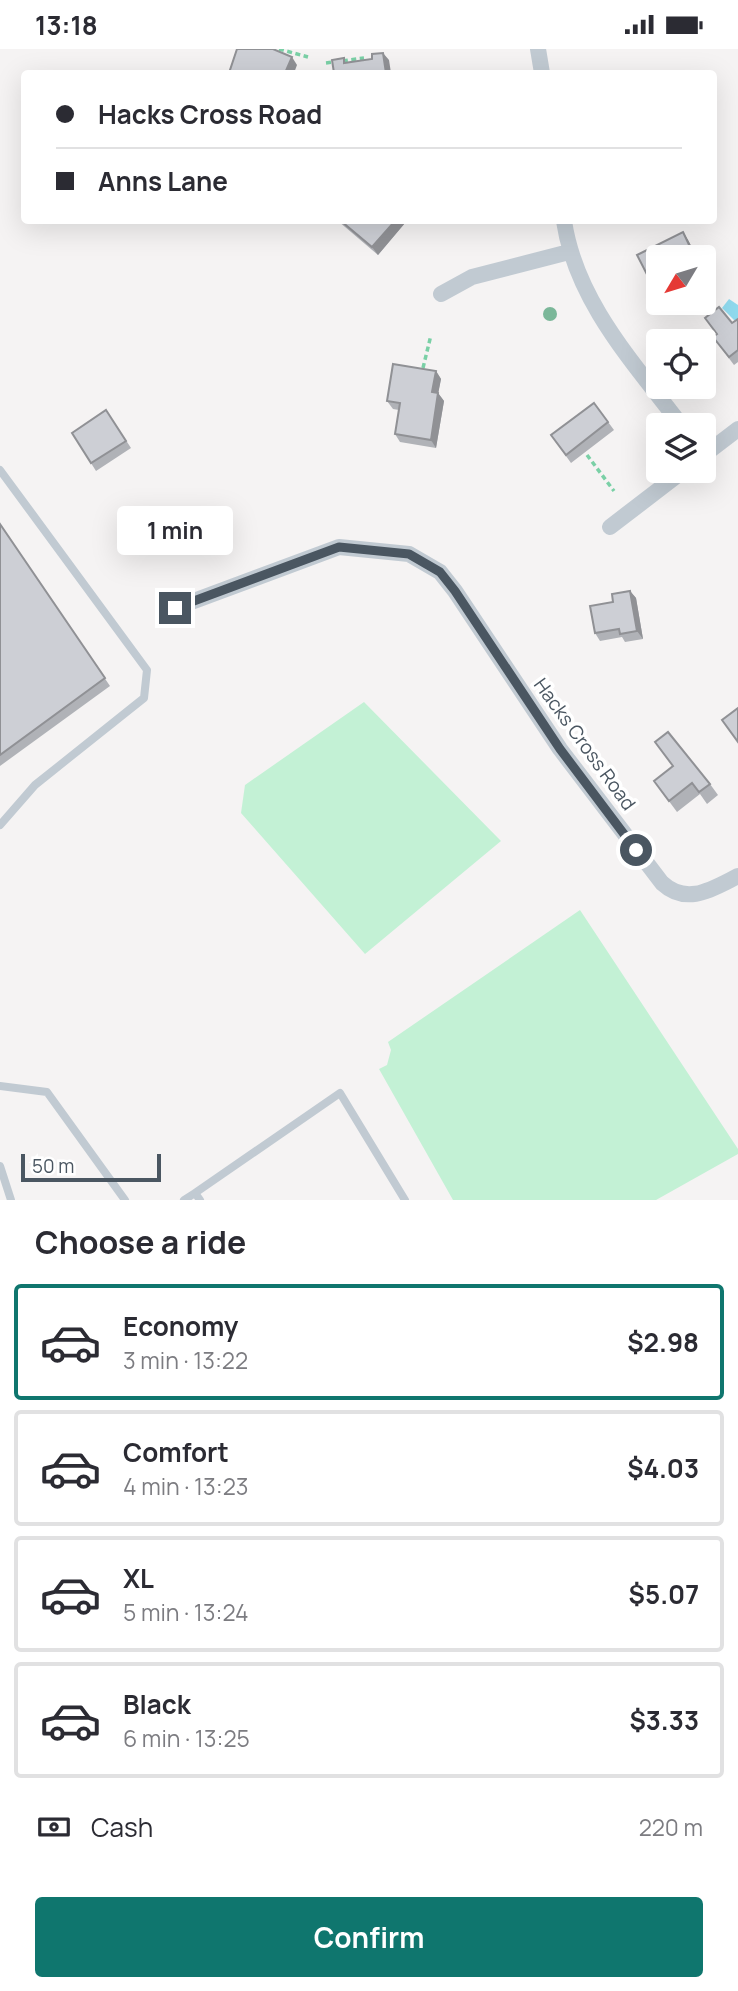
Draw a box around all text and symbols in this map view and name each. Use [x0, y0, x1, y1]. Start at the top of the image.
text: 13:18 [35, 7, 98, 43]
text: Hacks Cross Road [98, 96, 322, 132]
text: Anns Lane [98, 163, 228, 199]
north arrow [646, 245, 716, 315]
map controls [646, 245, 716, 483]
button: locate [646, 329, 716, 399]
button: layers [646, 413, 716, 483]
callout: 1 min [117, 507, 233, 555]
text: 1 min [147, 514, 203, 546]
route end [159, 592, 191, 624]
street label: Hacks Cross Road [528, 673, 642, 815]
route start [620, 834, 652, 866]
scale bar [21, 1151, 161, 1183]
text: 50 m [32, 1153, 74, 1179]
text: Choose a ride [35, 1220, 246, 1264]
text: Economy [123, 1308, 238, 1344]
icon: car [39, 1311, 102, 1374]
text: $2.98 [627, 1324, 699, 1360]
text: 3 min · 13:22 [123, 1344, 248, 1376]
text: Comfort [123, 1434, 229, 1470]
icon: car [39, 1437, 102, 1500]
text: $4.03 [627, 1450, 699, 1486]
text: 4 min · 13:23 [123, 1470, 249, 1502]
text: XL [123, 1560, 154, 1596]
icon: car [39, 1563, 102, 1626]
text: $5.07 [629, 1576, 699, 1612]
text: 5 min · 13:24 [123, 1596, 249, 1628]
text: Black [123, 1686, 191, 1722]
icon: car [39, 1689, 102, 1752]
text: $3.33 [629, 1702, 699, 1738]
text: 6 min · 13:25 [123, 1722, 250, 1754]
icon: cash [35, 1808, 73, 1846]
text: Cash [91, 1809, 153, 1845]
text: 220 m [639, 1811, 703, 1843]
button: Confirm [35, 1897, 703, 1977]

